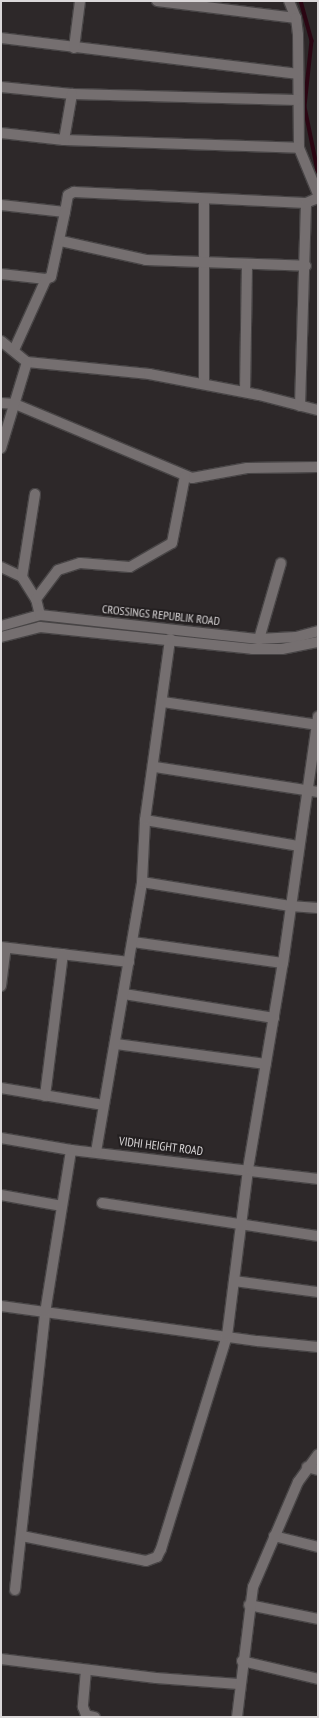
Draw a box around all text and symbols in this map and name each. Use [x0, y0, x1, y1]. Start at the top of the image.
street label: CROSSINGS REPUBLIK ROAD [101, 602, 221, 628]
street label: VIDHI HEIGHT ROAD [118, 1134, 204, 1158]

